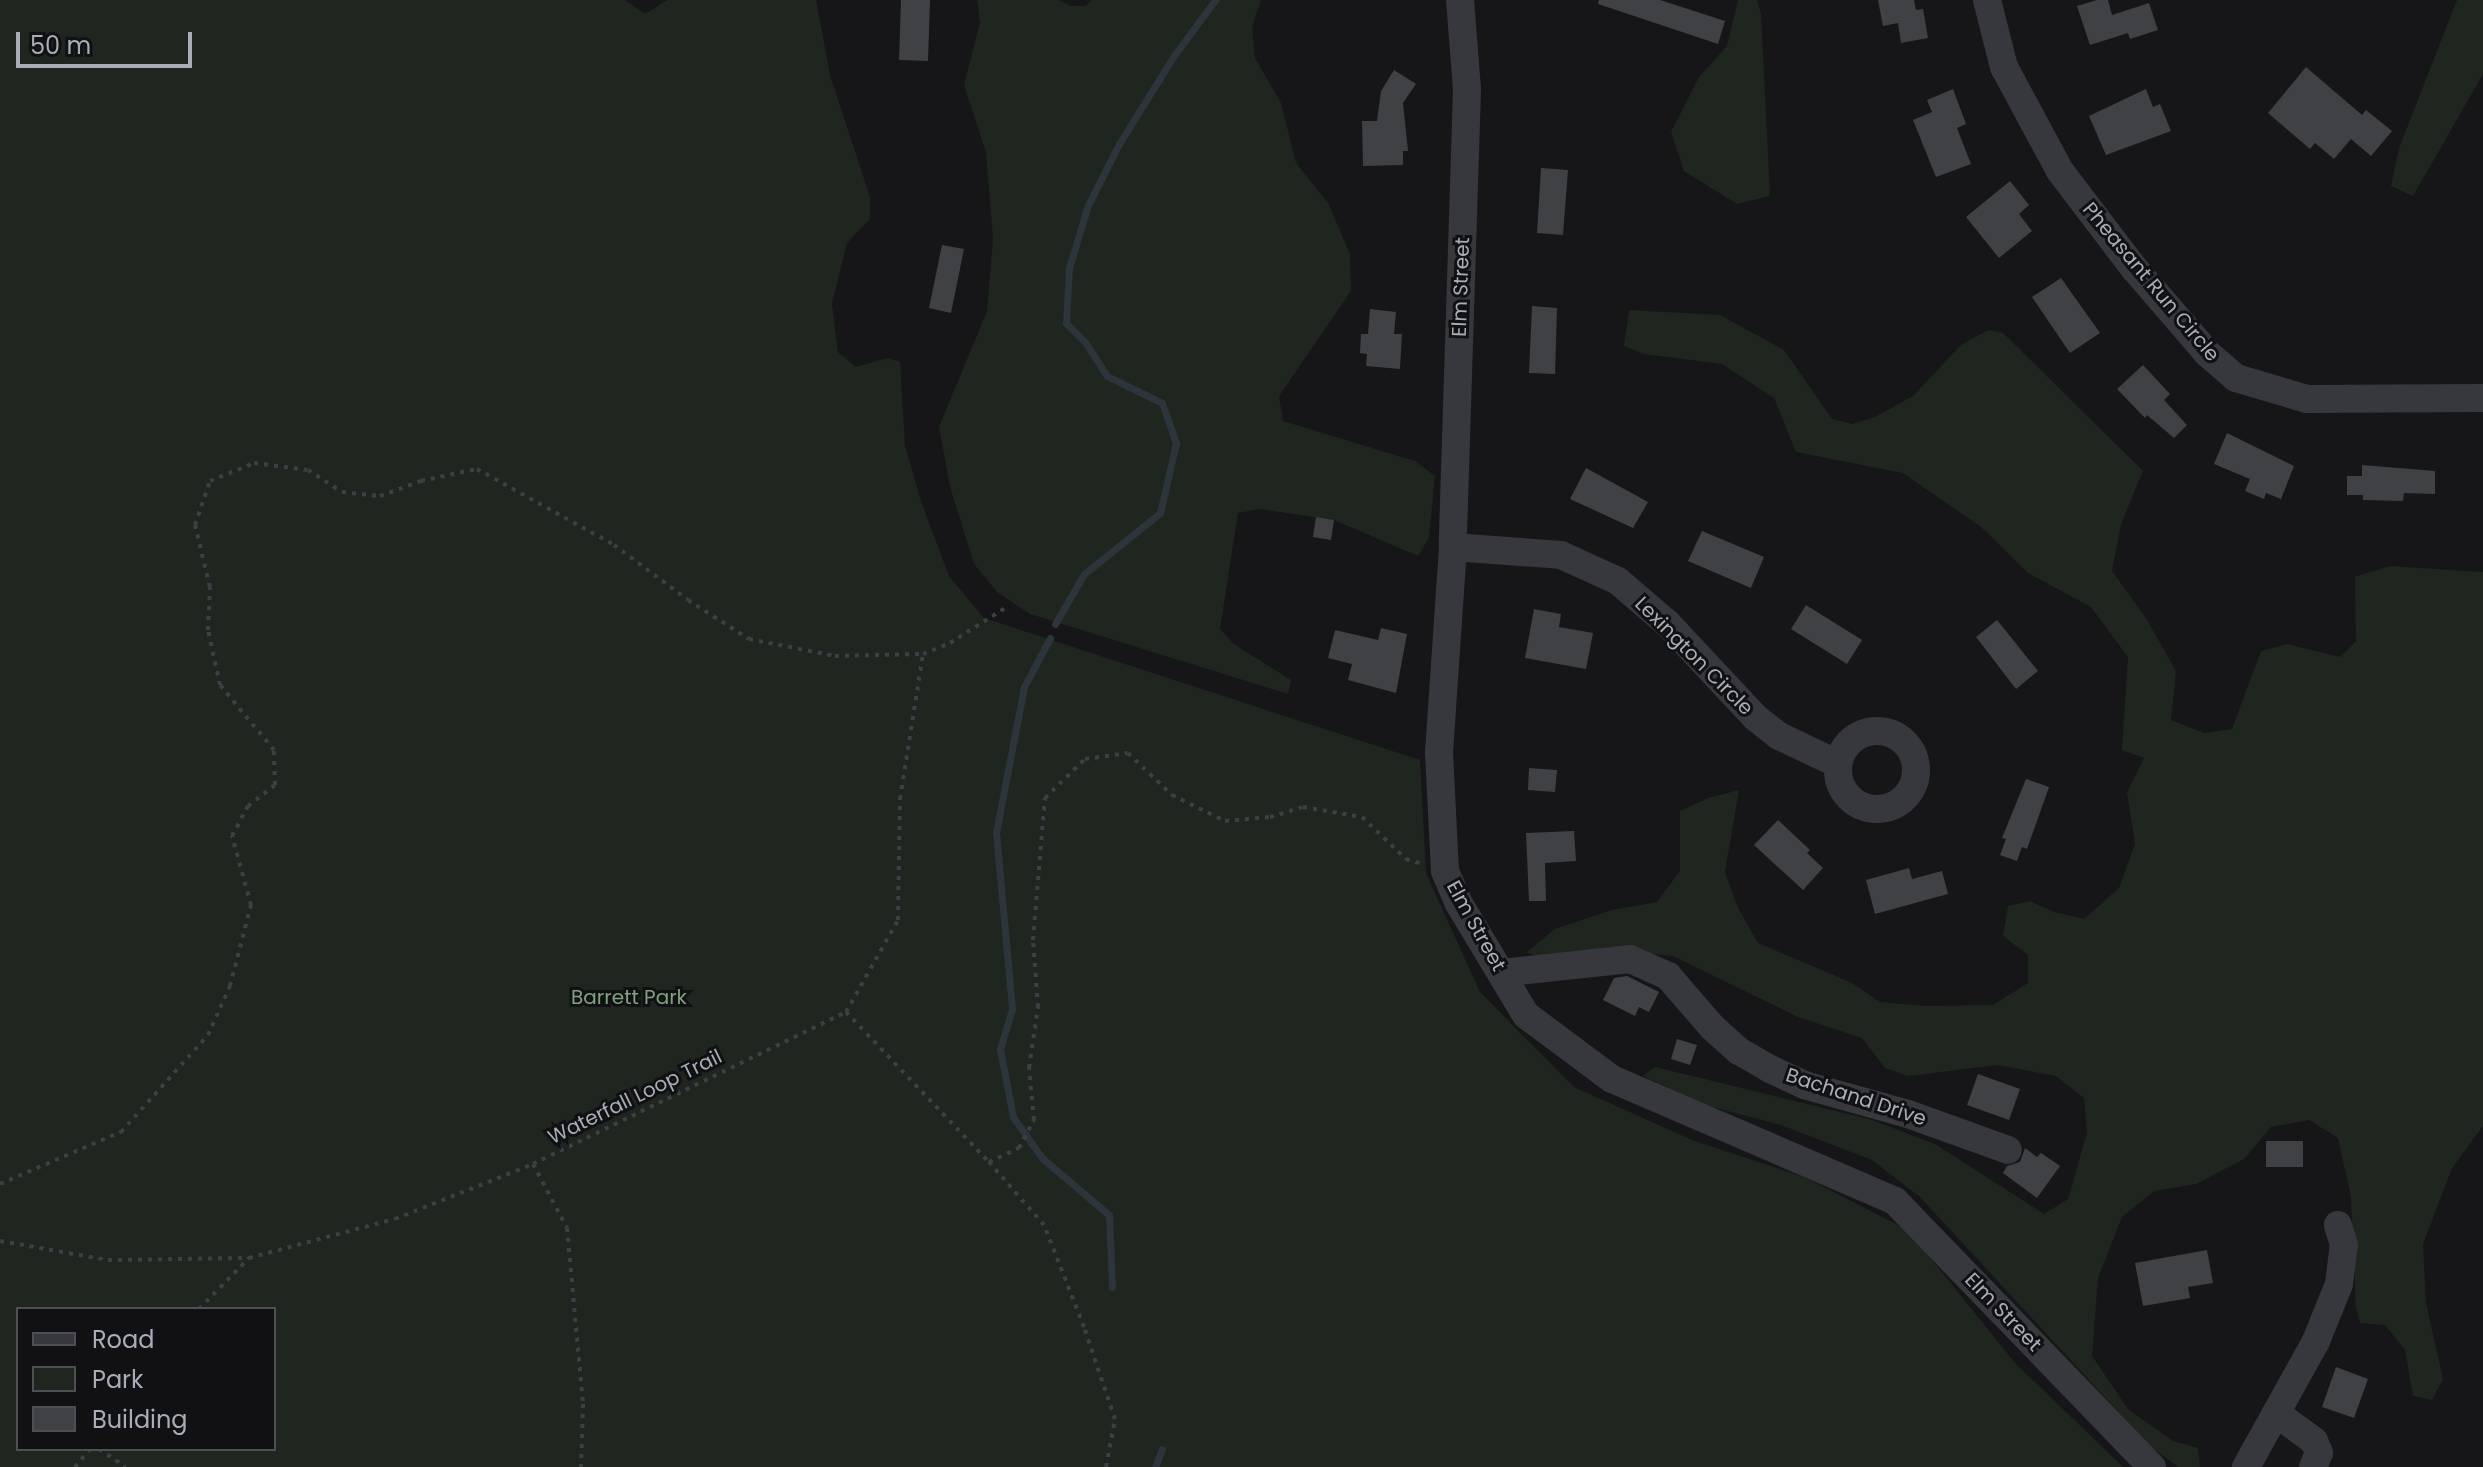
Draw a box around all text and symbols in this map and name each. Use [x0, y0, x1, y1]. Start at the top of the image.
scale bar [20, 16, 196, 66]
text: 50 m [30, 29, 91, 62]
street label: Pheasant Run Circle [2078, 198, 2224, 366]
street label: Elm Street [1447, 237, 1475, 337]
street label: Lexington Circle [1630, 592, 1758, 720]
street label: Elm Street [1441, 877, 1511, 975]
park label: Barrett Park [571, 985, 687, 1009]
street label: Waterfall Loop Trail [544, 1045, 726, 1149]
street label: Bachand Drive [1783, 1063, 1929, 1131]
street label: Elm Street [1960, 1268, 2046, 1356]
legend [16, 1307, 276, 1451]
text: Road [92, 1323, 154, 1356]
text: Park [92, 1363, 143, 1396]
text: Building [92, 1403, 188, 1436]

